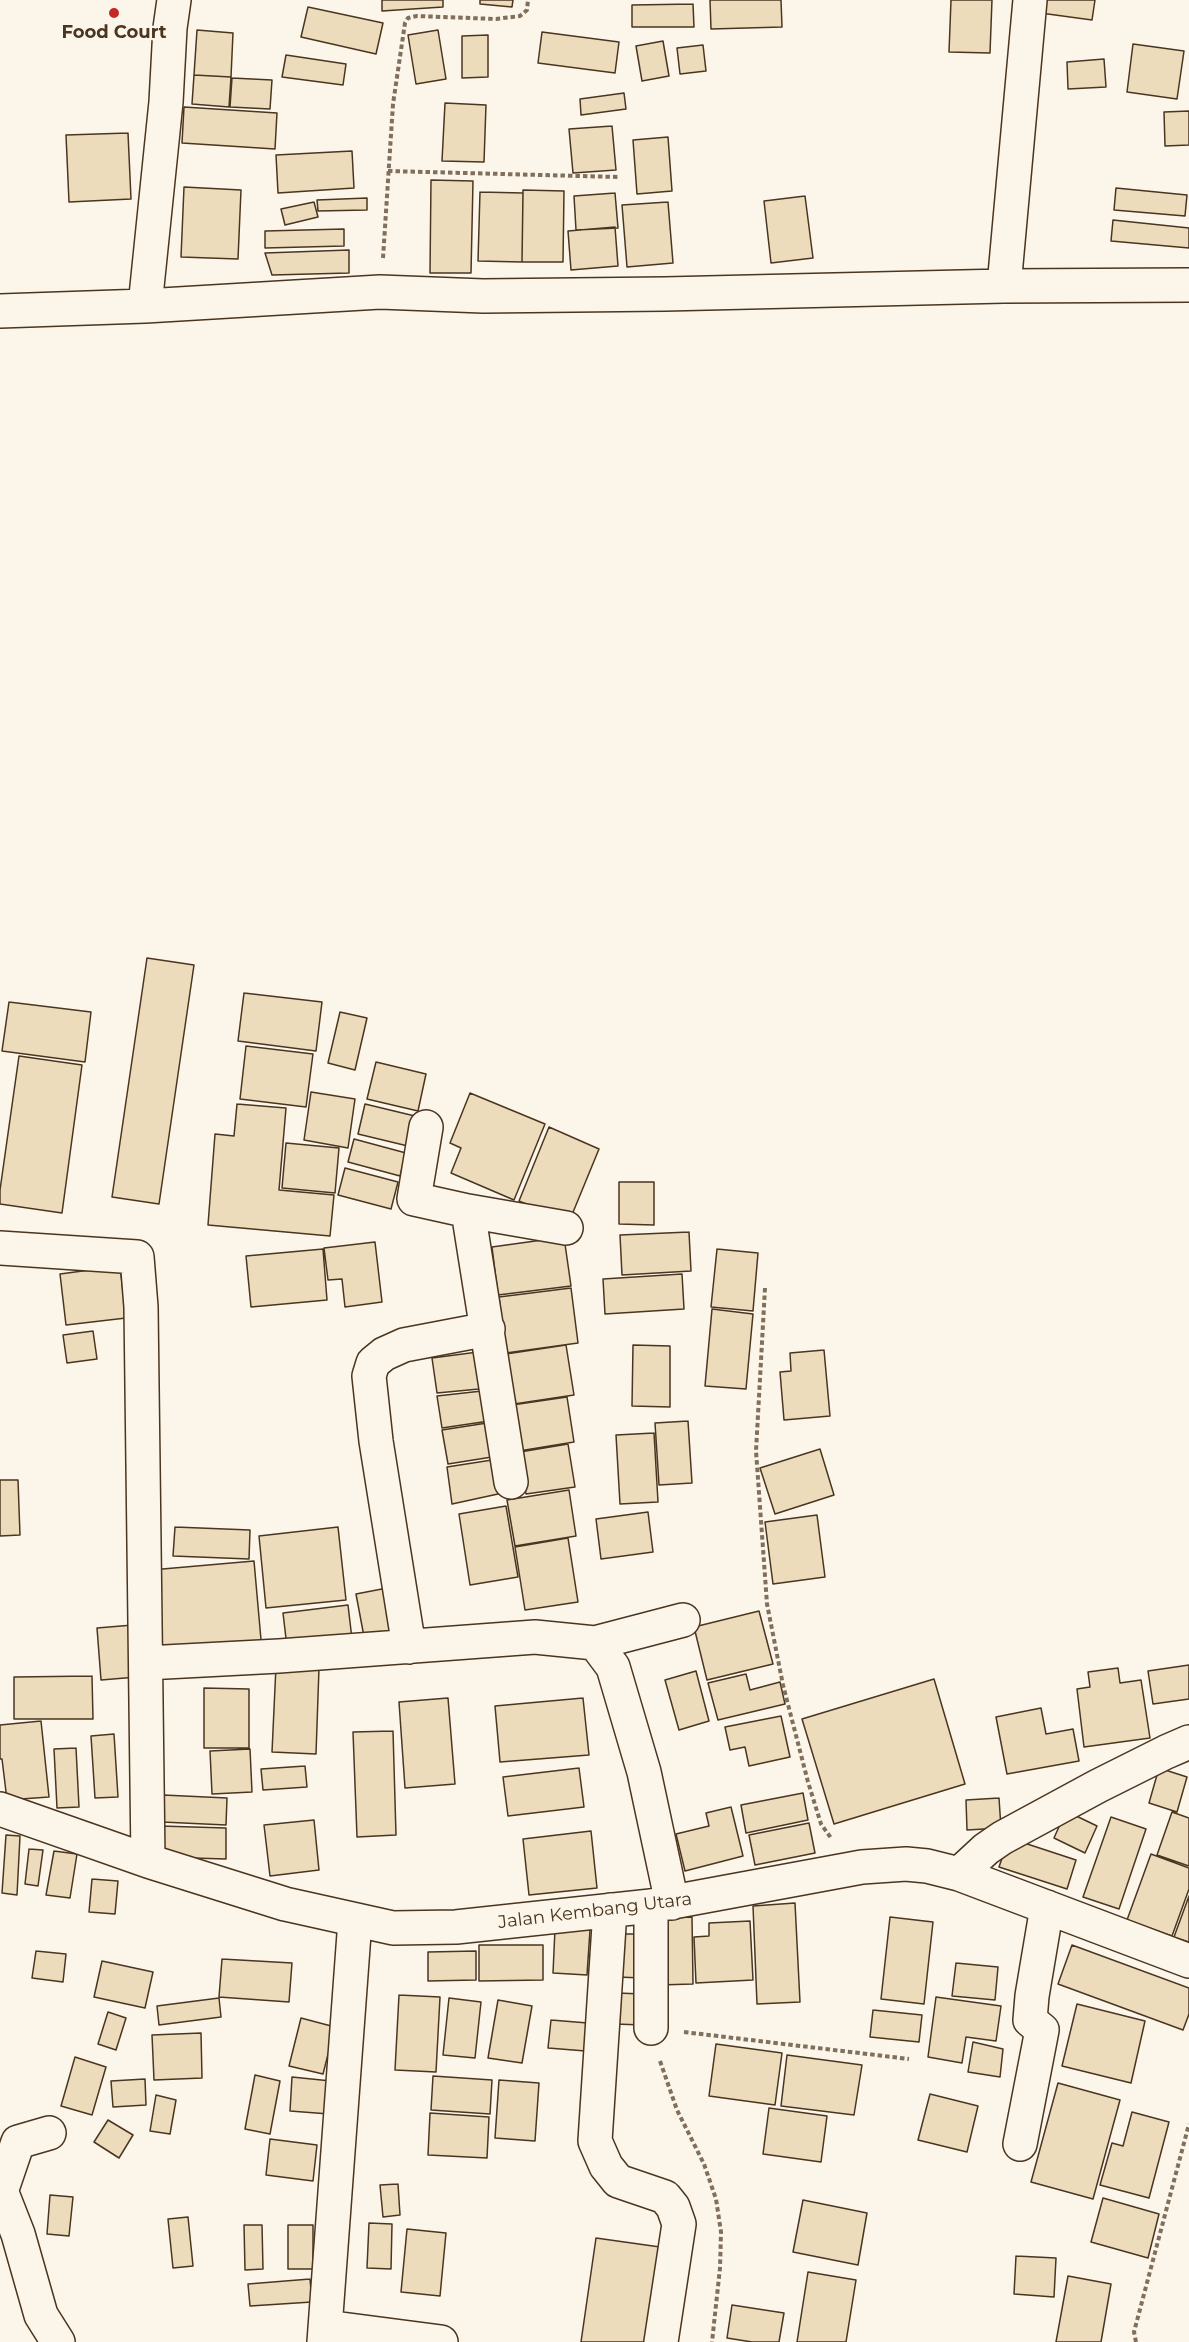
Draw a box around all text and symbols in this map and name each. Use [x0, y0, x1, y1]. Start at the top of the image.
marker: Food Court [107, 6, 121, 20]
place label: Food Court [61, 22, 167, 44]
street label: Jalan Kembang Utara [497, 1888, 693, 1934]

